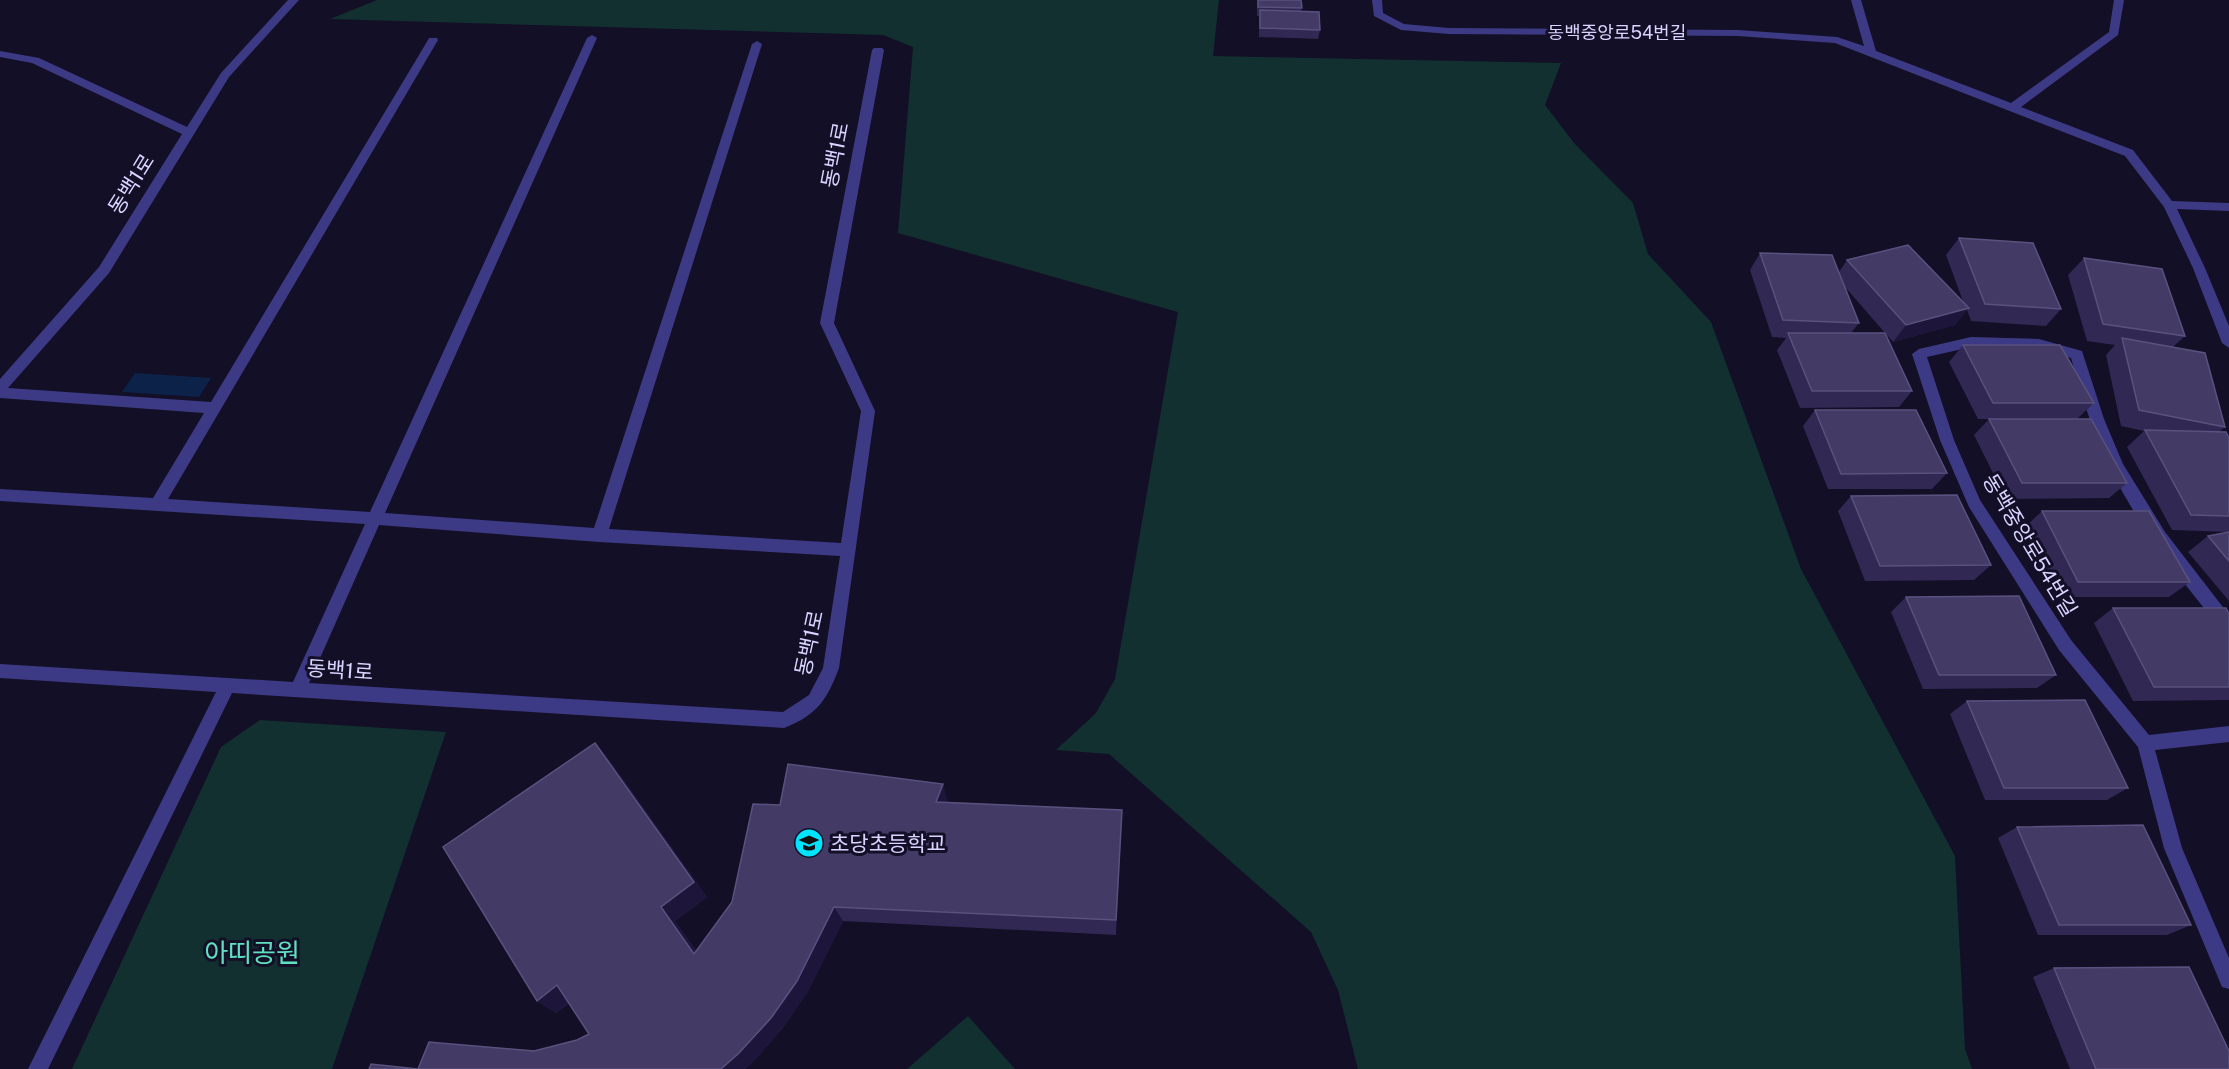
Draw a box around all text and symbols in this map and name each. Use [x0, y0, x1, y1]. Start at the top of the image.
street label: 동백중앙로54번길 [1548, 22, 1686, 43]
street label: 동백1로 [816, 120, 854, 190]
street label: 동백1로 [103, 149, 159, 219]
street label: 동백중앙로54번길 [1978, 469, 2082, 621]
street label: 동백1로 [790, 608, 828, 678]
street label: 동백1로 [306, 655, 374, 685]
school or university icon: 초당초등학교 [793, 827, 825, 859]
place label: 초당초등학교 [830, 831, 946, 856]
park label: 아띠공원 [204, 937, 300, 968]

